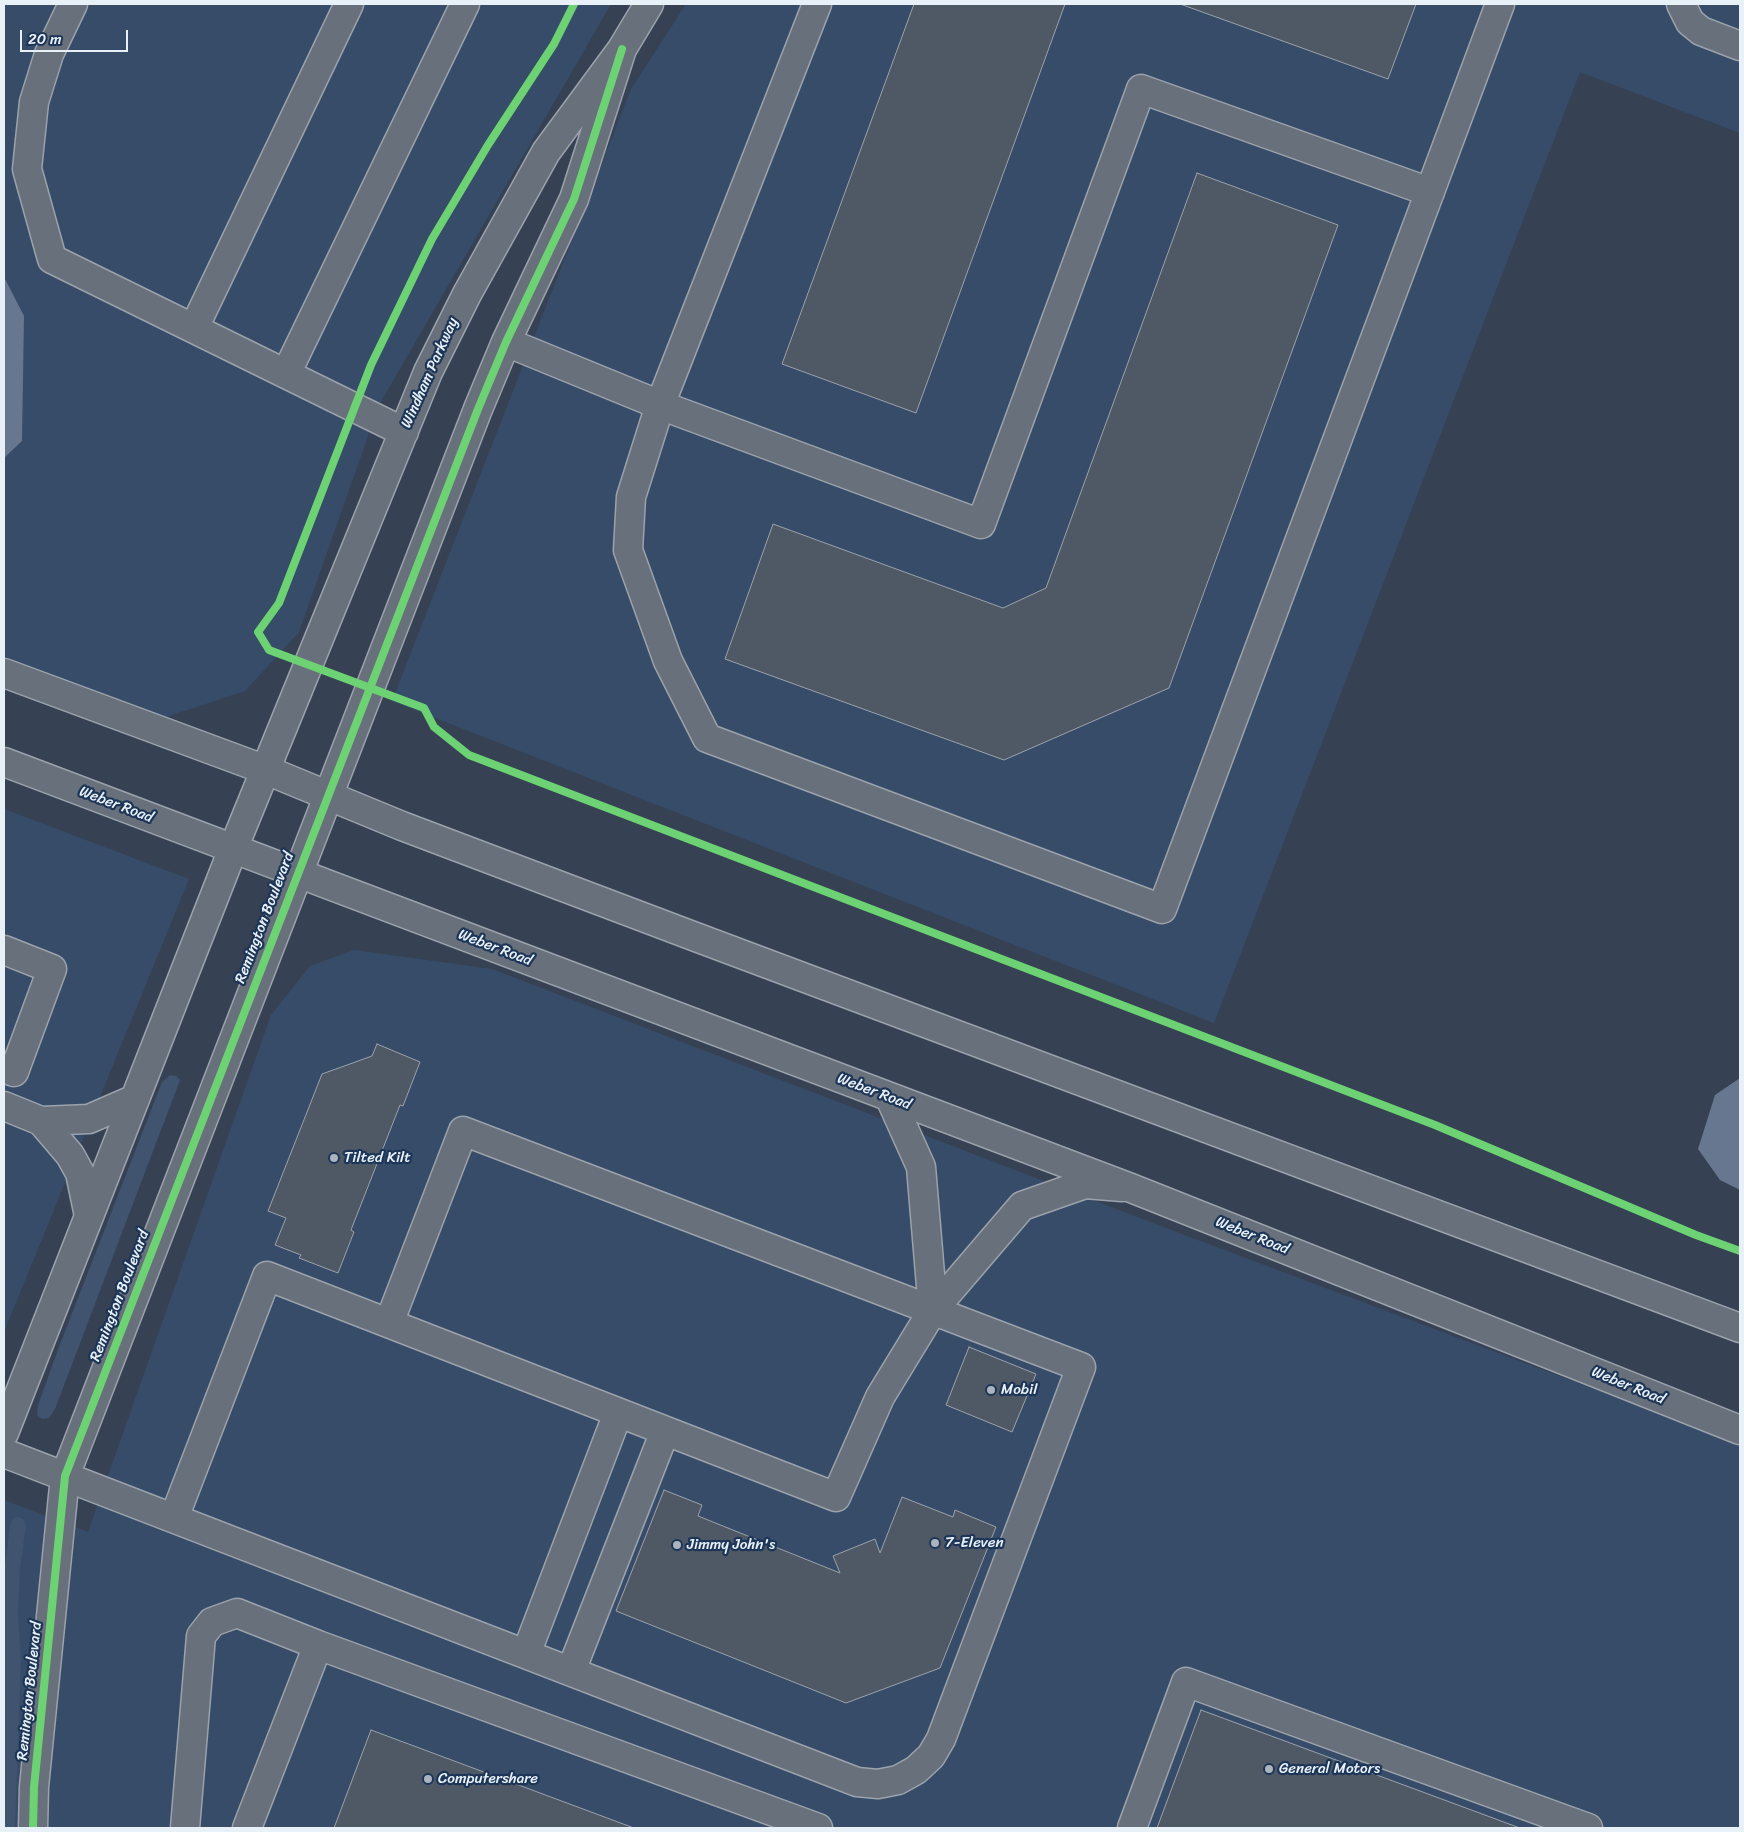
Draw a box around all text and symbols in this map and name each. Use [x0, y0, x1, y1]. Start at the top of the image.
scale bar [22, 20, 130, 52]
text: 20 m [28, 26, 62, 52]
street label: Windham Parkway [398, 315, 462, 431]
street label: Weber Road [77, 783, 155, 827]
street label: Remington Boulevard [232, 850, 298, 986]
street label: Weber Road [456, 926, 534, 970]
street label: Weber Road [835, 1070, 913, 1114]
place label: Tilted Kilt [344, 1149, 411, 1167]
marker: Tilted Kilt [328, 1152, 340, 1164]
street label: Weber Road [1213, 1213, 1291, 1259]
street label: Remington Boulevard [87, 1228, 153, 1364]
street label: Weber Road [1589, 1363, 1667, 1409]
place label: Mobil [1001, 1381, 1038, 1399]
marker: Mobil [985, 1384, 997, 1396]
place label: 7-Eleven [945, 1534, 1004, 1552]
place label: Jimmy John's [687, 1536, 775, 1554]
marker: 7-Eleven [929, 1537, 941, 1549]
marker: Jimmy John's [671, 1539, 683, 1551]
street label: Remington Boulevard [14, 1621, 46, 1761]
place label: General Motors [1279, 1760, 1380, 1778]
marker: General Motors [1263, 1763, 1275, 1775]
place label: Computershare [438, 1770, 538, 1788]
marker: Computershare [422, 1773, 434, 1785]

